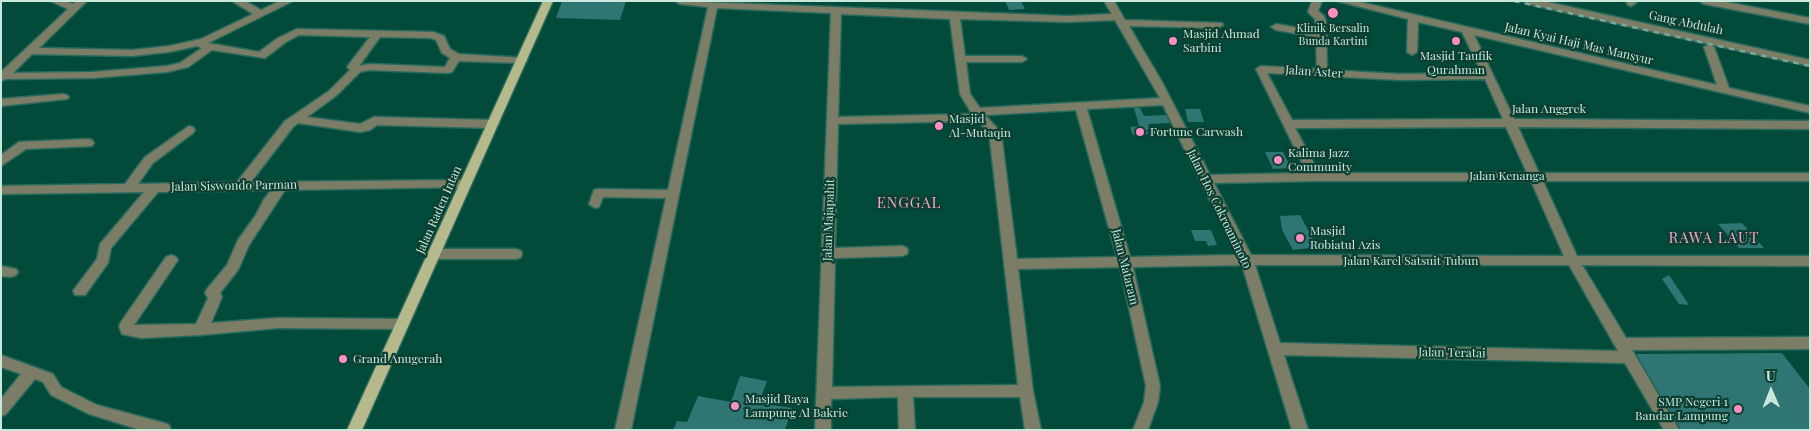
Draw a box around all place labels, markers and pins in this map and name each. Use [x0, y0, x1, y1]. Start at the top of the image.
marker: Klinik Bersalin Bunda Kartini [1326, 6, 1340, 20]
place label: Klinik Bersalin Bunda Kartini [1297, 22, 1369, 48]
place label: Masjid Ahmad Sarbini [1183, 27, 1260, 55]
marker: Masjid Ahmad Sarbini [1167, 35, 1179, 47]
marker: Masjid Taufik Qurahman [1450, 35, 1462, 47]
place label: Masjid Taufik Qurahman [1420, 49, 1492, 77]
place label: Masjid Al-Mutaqin [949, 112, 1011, 140]
marker: Masjid Al-Mutaqin [933, 120, 945, 132]
place label: Fortune Carwash [1150, 125, 1243, 139]
marker: Fortune Carwash [1134, 126, 1146, 138]
place label: Kalima Jazz Community [1288, 146, 1352, 174]
marker: Kalima Jazz Community [1272, 154, 1284, 166]
place label: Masjid Robiatul Azis [1310, 224, 1380, 252]
marker: Masjid Robiatul Azis [1294, 232, 1306, 244]
place label: Grand Anugerah [353, 352, 442, 366]
marker: Grand Anugerah [337, 353, 349, 365]
place label: Masjid Raya Lampung Al Bakrie [745, 392, 848, 420]
place label: SMP Negeri 1 Bandar Lampung [1635, 395, 1728, 423]
marker: Masjid Raya Lampung Al Bakrie [729, 400, 741, 412]
marker: SMP Negeri 1 Bandar Lampung [1732, 403, 1744, 415]

